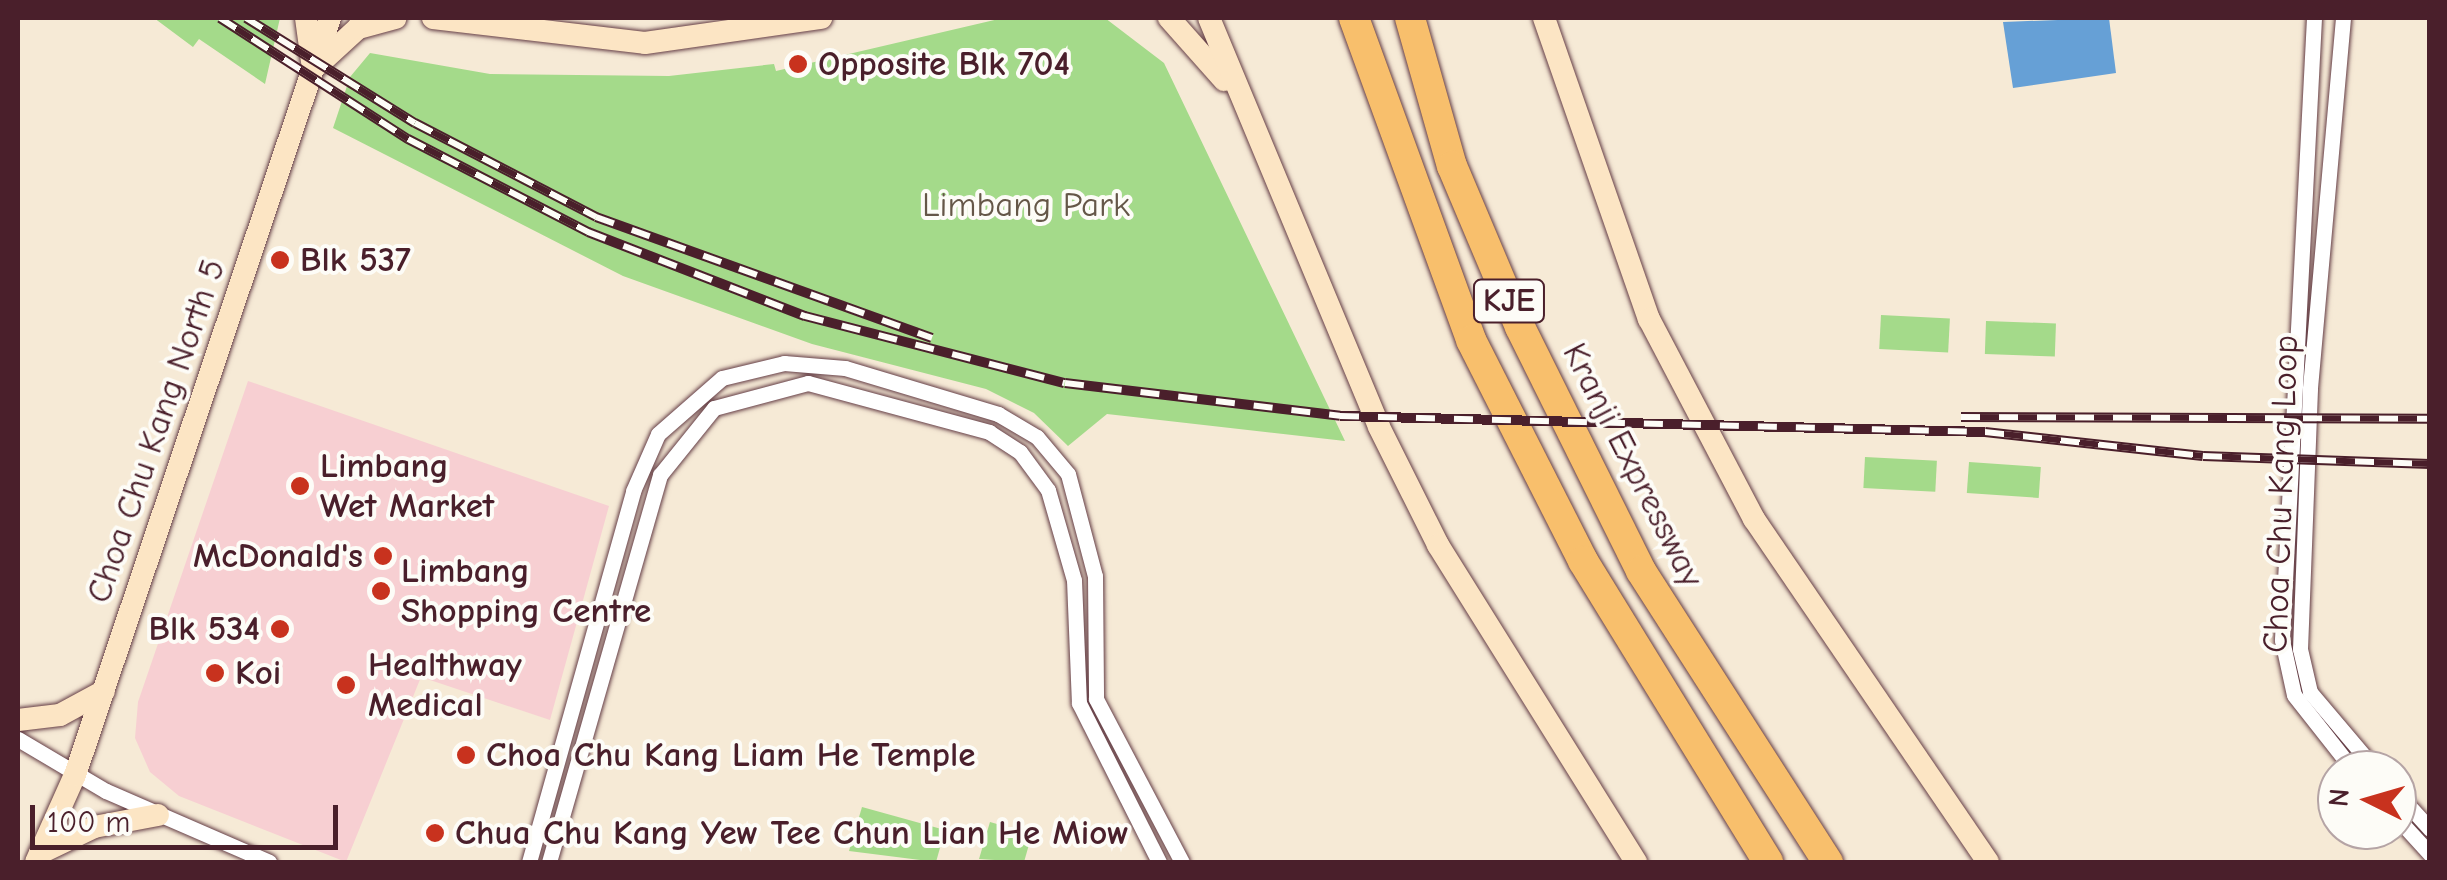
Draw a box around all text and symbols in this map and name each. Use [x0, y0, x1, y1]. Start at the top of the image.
place label: Opposite Blk 704 [818, 43, 1070, 85]
marker: Opposite Blk 704 [787, 53, 809, 75]
park label: Limbang Park [922, 184, 1130, 226]
place label: Blk 537 [300, 239, 411, 281]
marker: Blk 537 [269, 249, 291, 271]
street label: Choa Chu Kang North 5 [77, 254, 235, 608]
road number: KJE [1472, 274, 1546, 328]
street label: Choa Chu Kang Loop [2254, 334, 2308, 654]
street label: Kranji Expressway [1553, 336, 1713, 594]
place label: Limbang Wet Market [320, 445, 494, 527]
marker: Limbang Wet Market [289, 475, 311, 497]
place label: McDonald's [193, 535, 363, 577]
marker: McDonald's [372, 545, 394, 567]
place label: Limbang Shopping Centre [401, 550, 651, 632]
marker: Limbang Shopping Centre [370, 580, 392, 602]
place label: Blk 534 [149, 608, 260, 650]
marker: Blk 534 [269, 618, 291, 640]
place label: Healthway Medical [368, 644, 522, 726]
place label: Koi [235, 652, 281, 694]
marker: Koi [204, 662, 226, 684]
marker: Healthway Medical [333, 672, 359, 698]
place label: Choa Chu Kang Liam He Temple [486, 734, 976, 776]
marker: Choa Chu Kang Liam He Temple [455, 744, 477, 766]
north arrow [2317, 750, 2417, 850]
scale bar [35, 785, 342, 847]
text: N [2322, 787, 2356, 808]
text: 100 m [47, 805, 130, 840]
place label: Chua Chu Kang Yew Tee Chun Lian He Miow [455, 812, 1129, 854]
marker: Chua Chu Kang Yew Tee Chun Lian He Miow [424, 822, 446, 844]

